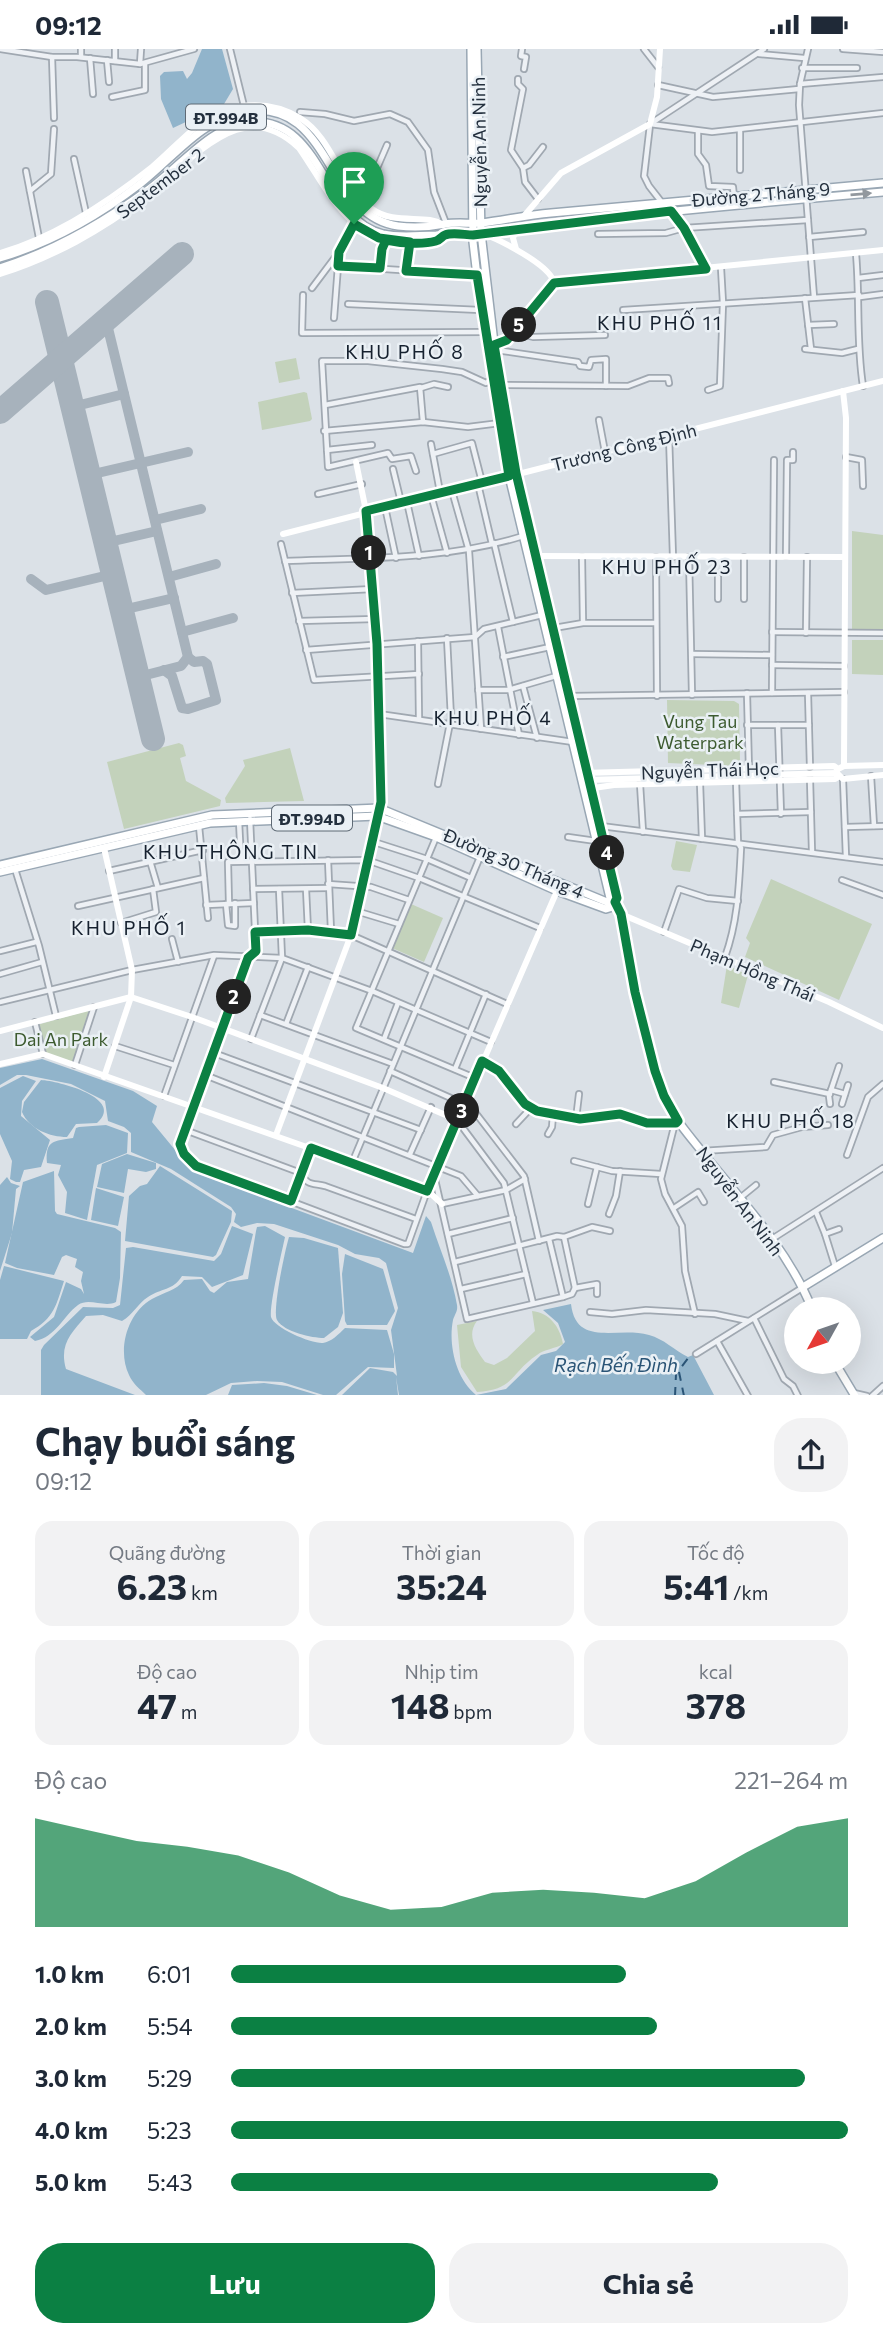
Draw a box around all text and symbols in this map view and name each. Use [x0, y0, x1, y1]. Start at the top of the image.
text: 09:12 [35, 9, 102, 40]
street label: Nguyễn An Ninh [467, 76, 491, 208]
road number: ĐT.994B [186, 104, 266, 129]
street label: September 2 [112, 143, 208, 223]
pin [324, 152, 384, 224]
icon: arrive [335, 163, 373, 201]
street label: Đường 2 Tháng 9 [690, 177, 831, 211]
one-way arrow [851, 188, 873, 199]
pin: 5 [502, 307, 536, 343]
district label: KHU PHỐ 11 [597, 308, 723, 334]
text: 5 [513, 313, 524, 336]
district label: KHU PHỐ 8 [345, 337, 465, 363]
street label: Trương Công Định [549, 418, 699, 476]
pin: 1 [352, 535, 386, 571]
text: 1 [364, 541, 373, 564]
district label: KHU PHỐ 23 [601, 552, 733, 578]
district label: KHU PHỐ 4 [433, 703, 553, 729]
park label: Vung Tau Waterpark [656, 710, 744, 753]
street label: Nguyễn Thái Học [641, 757, 779, 783]
road number: ĐT.994D [272, 805, 352, 831]
street label: Đường 30 Tháng 4 [439, 823, 588, 903]
pin: 4 [590, 835, 624, 871]
district label: KHU THÔNG TIN [143, 839, 319, 863]
text: 4 [601, 841, 612, 864]
district label: KHU PHỐ 1 [71, 913, 187, 939]
street label: Phạm Hồng Thái [687, 934, 819, 1006]
pin: 2 [216, 979, 252, 1014]
text: 2 [228, 985, 239, 1008]
park label: Dai An Park [14, 1028, 109, 1050]
pin: 3 [444, 1093, 480, 1129]
text: 3 [456, 1099, 467, 1122]
district label: KHU PHỐ 18 [726, 1106, 856, 1132]
street label: Nguyễn An Ninh [692, 1142, 788, 1260]
north arrow [784, 1297, 861, 1374]
map controls [784, 1297, 861, 1374]
water label: Rạch Bến Đình [554, 1353, 678, 1376]
text: Chạy buổi sáng [35, 1417, 296, 1464]
button: share [774, 1418, 848, 1492]
text: 09:12 [35, 1467, 92, 1495]
text: Quãng đường [109, 1541, 226, 1564]
text: Thời gian [402, 1541, 481, 1564]
text: Tốc độ [687, 1541, 745, 1564]
text: 6.23 [117, 1564, 187, 1607]
text: 35:24 [396, 1564, 487, 1607]
text: 5:41 [663, 1564, 729, 1607]
text: km [187, 1581, 218, 1604]
text: /km [729, 1581, 768, 1604]
text: Độ cao [137, 1660, 197, 1683]
text: Nhịp tim [404, 1660, 479, 1683]
text: kcal [699, 1660, 733, 1683]
text: 47 [137, 1683, 177, 1726]
text: 148 [391, 1683, 450, 1726]
text: 378 [685, 1683, 746, 1726]
text: m [177, 1700, 197, 1723]
text: bpm [450, 1700, 492, 1723]
text: Độ cao [35, 1766, 107, 1794]
text: 221–264 m [734, 1766, 848, 1794]
text: 1.0 km [35, 1960, 104, 1988]
text: 6:01 [147, 1960, 191, 1988]
text: 2.0 km [35, 2012, 107, 2040]
text: 5:54 [147, 2012, 193, 2040]
text: 3.0 km [35, 2064, 107, 2092]
text: 5:29 [147, 2064, 192, 2092]
text: 4.0 km [35, 2116, 108, 2144]
text: 5:23 [147, 2116, 192, 2144]
text: 5.0 km [35, 2168, 107, 2196]
text: 5:43 [147, 2168, 193, 2196]
button: Lưu [35, 2243, 435, 2323]
button: Chia sẻ [449, 2243, 848, 2323]

